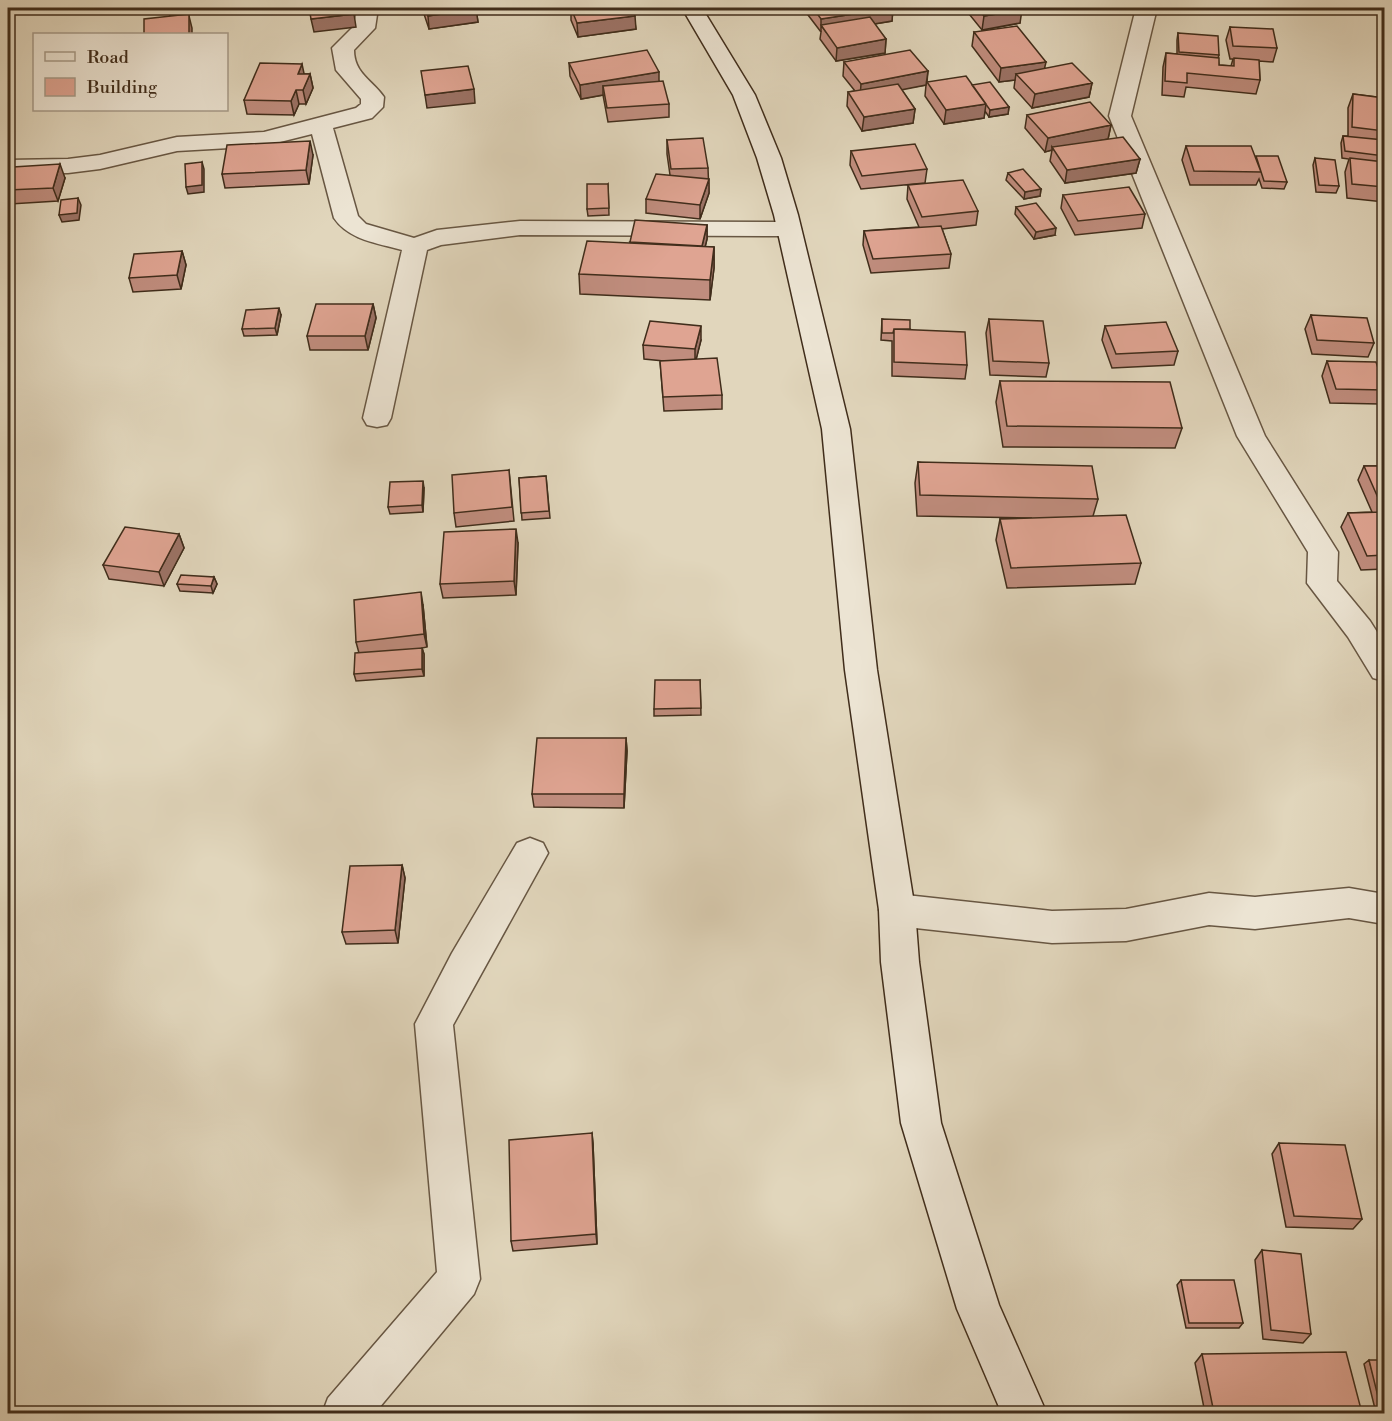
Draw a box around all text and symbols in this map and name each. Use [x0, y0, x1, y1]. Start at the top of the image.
legend [33, 33, 228, 111]
text: Road [87, 46, 130, 69]
text: Building [86, 76, 158, 99]

